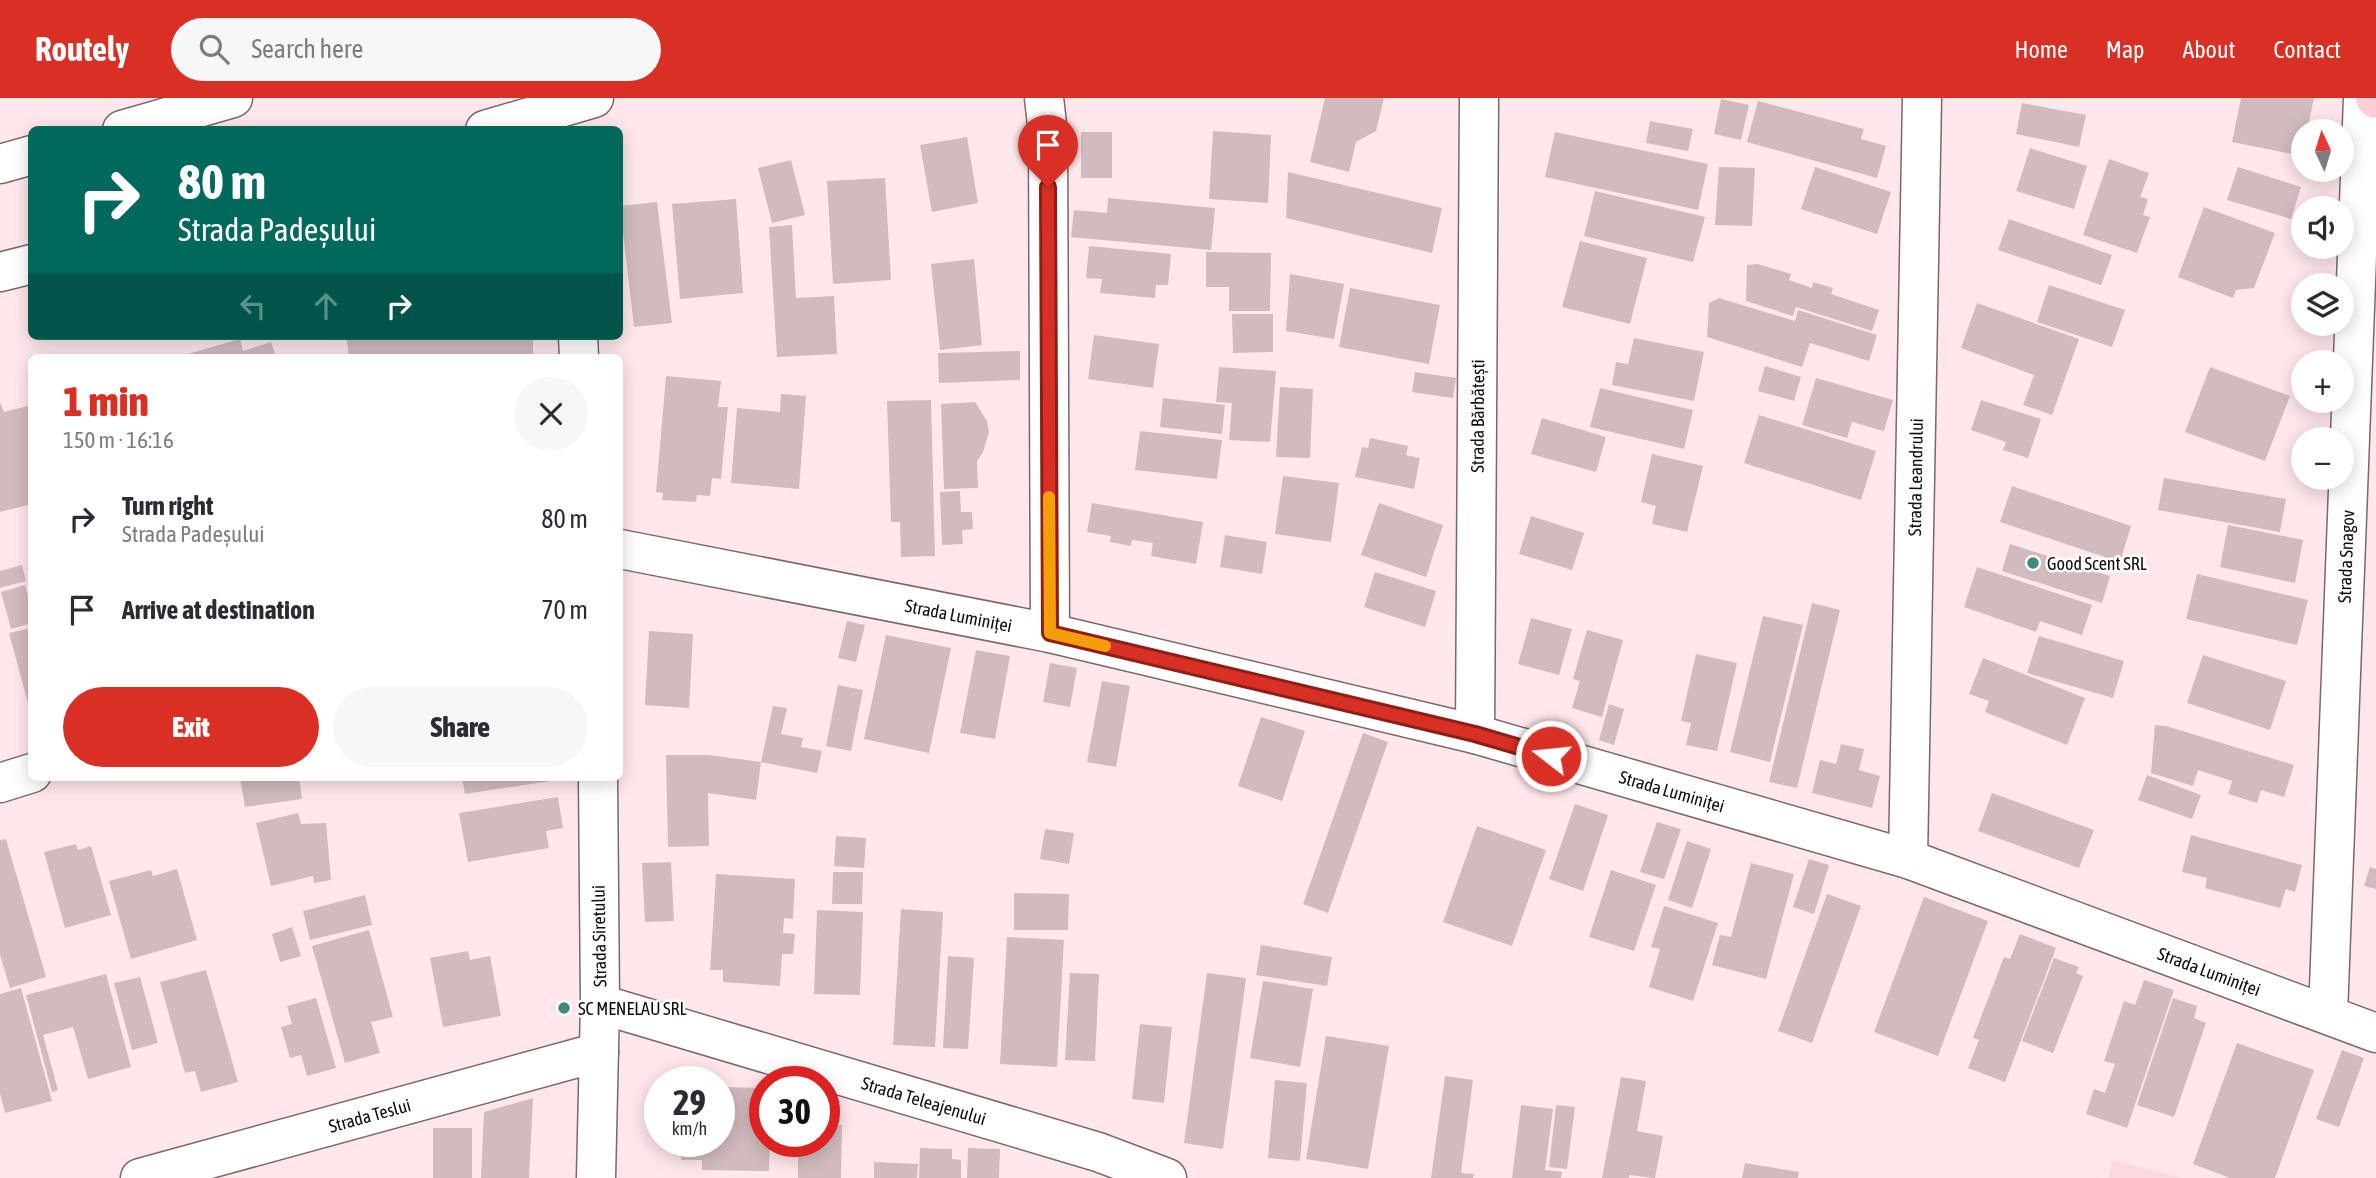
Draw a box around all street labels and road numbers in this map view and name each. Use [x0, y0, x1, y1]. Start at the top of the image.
street label: Strada Bărbătești [1466, 359, 1488, 473]
street label: Strada Leandrului [1903, 418, 1927, 536]
street label: Strada Snagov [2333, 509, 2358, 603]
street label: Strada Luminiței [903, 594, 1014, 636]
street label: Strada Luminiței [1617, 766, 1727, 816]
street label: Strada Siretului [588, 885, 610, 987]
street label: Strada Luminiței [2155, 942, 2264, 1000]
street label: Strada Teleajenului [859, 1072, 989, 1129]
street label: Strada Teslui [326, 1094, 413, 1136]

